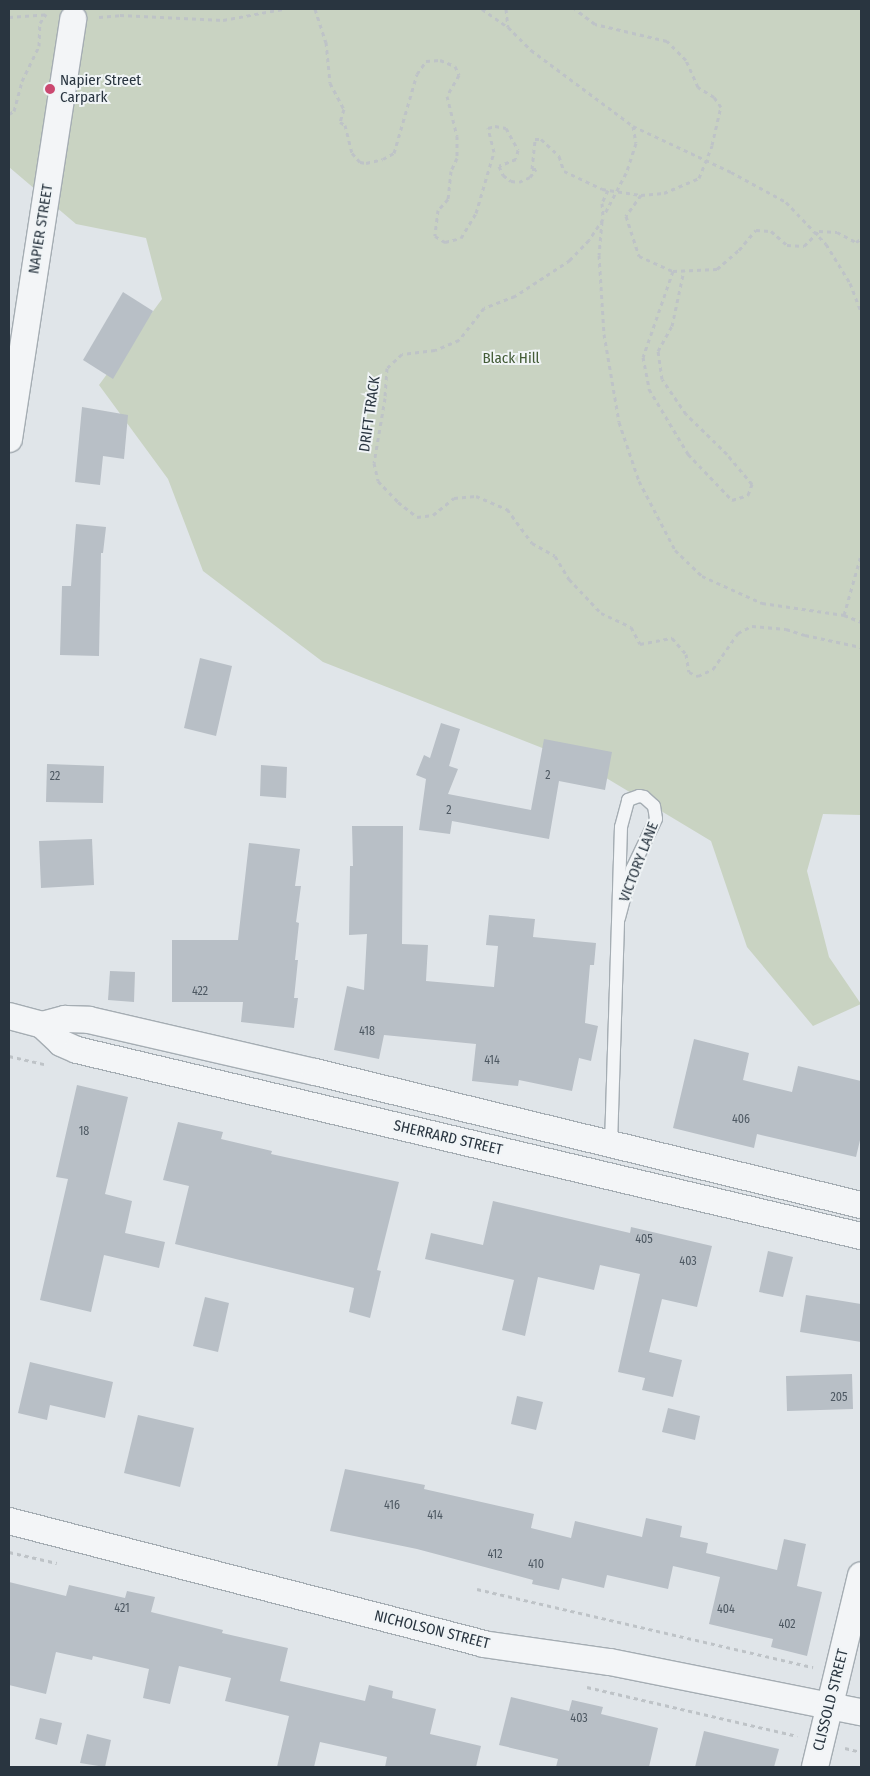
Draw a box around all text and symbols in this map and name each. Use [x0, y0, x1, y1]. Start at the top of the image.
place label: Napier Street Carpark [60, 71, 141, 106]
marker: Napier Street Carpark [44, 83, 56, 95]
street label: NAPIER STREET [25, 183, 57, 275]
park label: Black Hill [482, 350, 540, 368]
street label: DRIFT TRACK [356, 375, 384, 453]
house number: 2 [545, 769, 551, 783]
house number: 22 [50, 770, 60, 784]
house number: 2 [446, 804, 452, 818]
street label: VICTORY LANE [615, 819, 663, 905]
house number: 422 [192, 985, 208, 999]
house number: 418 [359, 1025, 375, 1039]
house number: 414 [484, 1054, 500, 1068]
house number: 406 [732, 1113, 750, 1127]
street label: SHERRARD STREET [392, 1117, 504, 1159]
house number: 18 [79, 1125, 89, 1139]
house number: 405 [635, 1233, 653, 1247]
house number: 403 [679, 1255, 697, 1269]
house number: 205 [830, 1391, 848, 1405]
house number: 416 [384, 1499, 400, 1513]
house number: 414 [427, 1509, 443, 1523]
house number: 412 [487, 1548, 503, 1562]
house number: 410 [528, 1558, 544, 1572]
house number: 421 [114, 1602, 130, 1616]
house number: 404 [717, 1603, 735, 1617]
street label: NICHOLSON STREET [372, 1607, 492, 1653]
house number: 402 [778, 1618, 796, 1632]
street label: CLISSOLD STREET [810, 1647, 852, 1753]
house number: 403 [570, 1712, 588, 1726]

